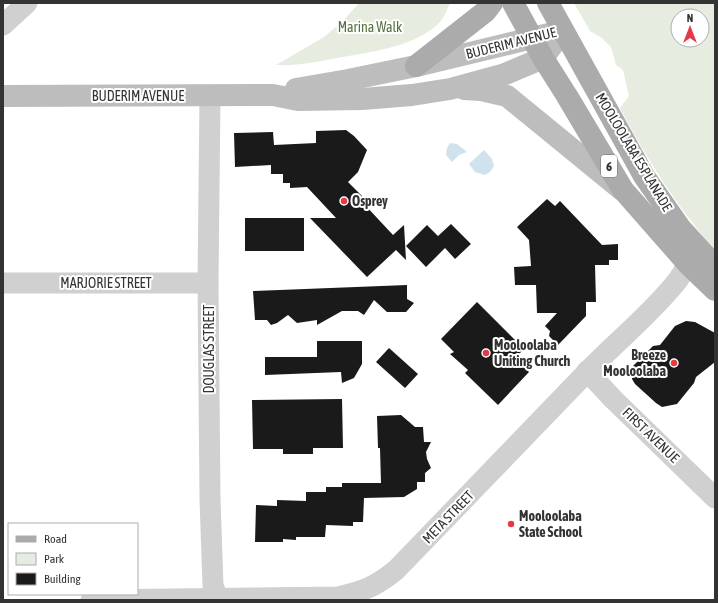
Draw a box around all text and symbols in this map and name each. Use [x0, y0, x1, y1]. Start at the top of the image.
north arrow [670, 8, 710, 48]
text: N [687, 12, 693, 24]
park label: Marina Walk [338, 19, 402, 35]
street label: BUDERIM AVENUE [464, 24, 558, 62]
street label: BUDERIM AVENUE [92, 88, 184, 104]
street label: MOOLOOLABA ESPLANADE [592, 90, 676, 214]
road number: 6 [601, 155, 617, 177]
place label: Osprey [352, 193, 388, 209]
marker: Osprey [339, 196, 349, 206]
street label: MARJORIE STREET [60, 275, 152, 291]
street label: DOUGLAS STREET [201, 305, 217, 393]
place label: Mooloolaba Uniting Church [494, 337, 570, 369]
place label: Breeze Mooloolaba [603, 347, 666, 379]
marker: Mooloolaba Uniting Church [481, 348, 491, 358]
marker: Breeze Mooloolaba [669, 358, 679, 368]
street label: FIRST AVENUE [620, 404, 682, 466]
street label: META STREET [419, 487, 477, 547]
place label: Mooloolaba State School [519, 508, 583, 540]
marker: Mooloolaba State School [506, 519, 516, 529]
legend [8, 523, 138, 595]
text: Road [44, 532, 67, 546]
text: Park [44, 552, 65, 566]
text: Building [44, 572, 82, 586]

